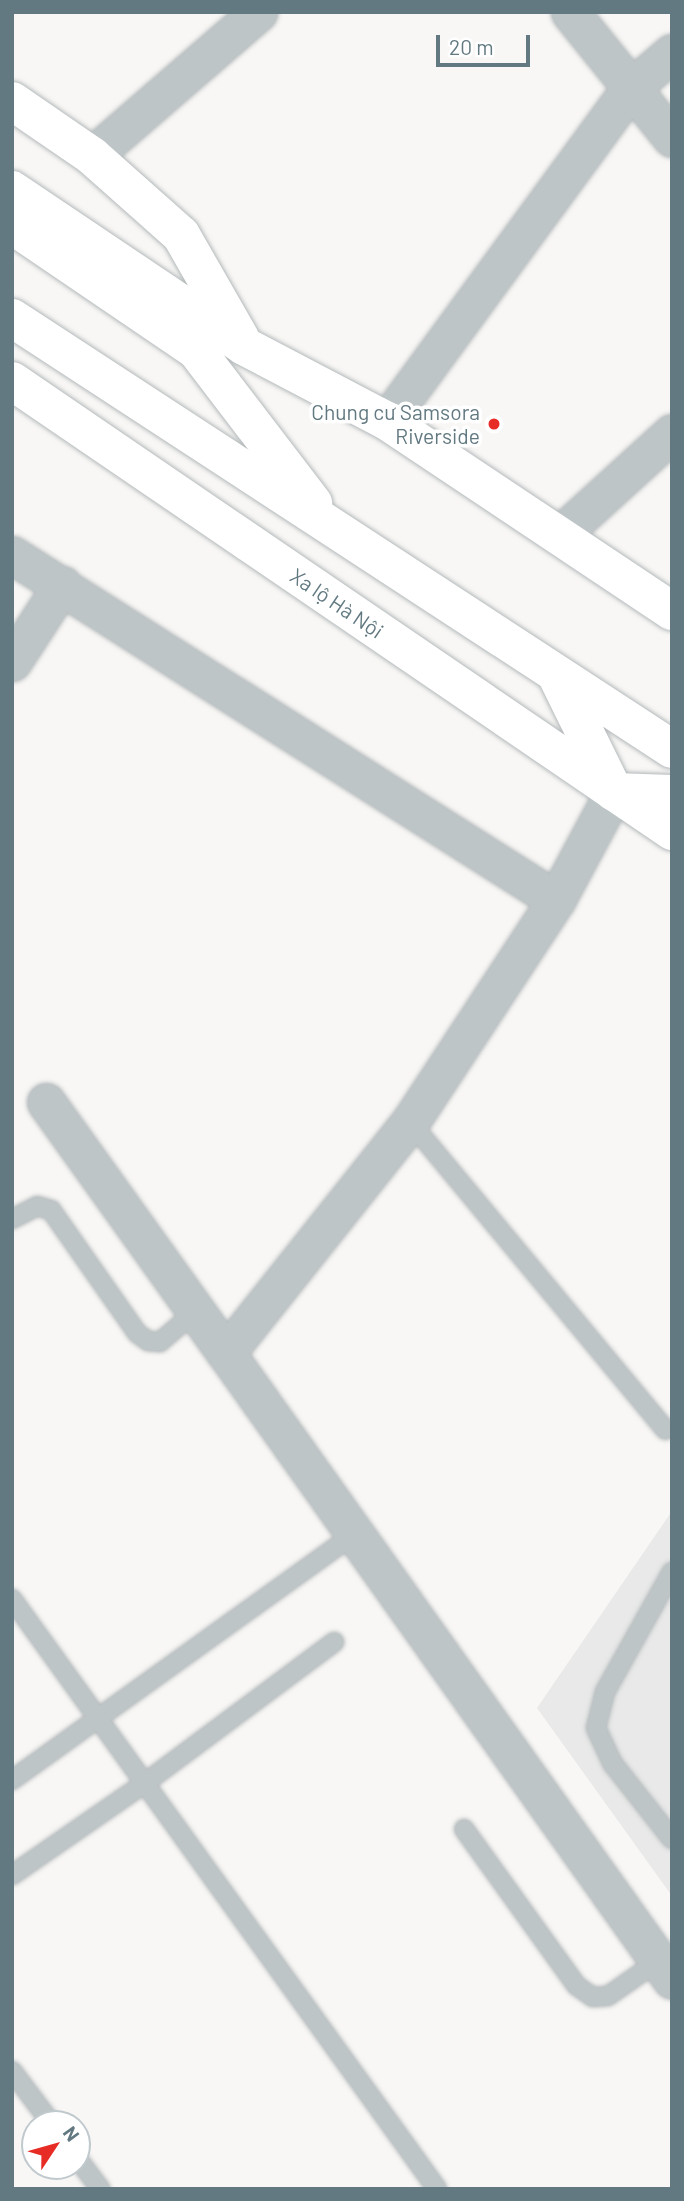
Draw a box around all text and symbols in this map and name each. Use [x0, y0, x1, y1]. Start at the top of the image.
scale bar [439, 21, 534, 65]
text: 20 m [449, 34, 494, 59]
place label: Chung cư Samsora Riverside [311, 399, 480, 449]
marker: Chung cư Samsora Riverside [486, 416, 502, 432]
street label: Xa lộ Hà Nội [286, 563, 388, 643]
north arrow [21, 2110, 91, 2180]
text: N [59, 2122, 85, 2145]

